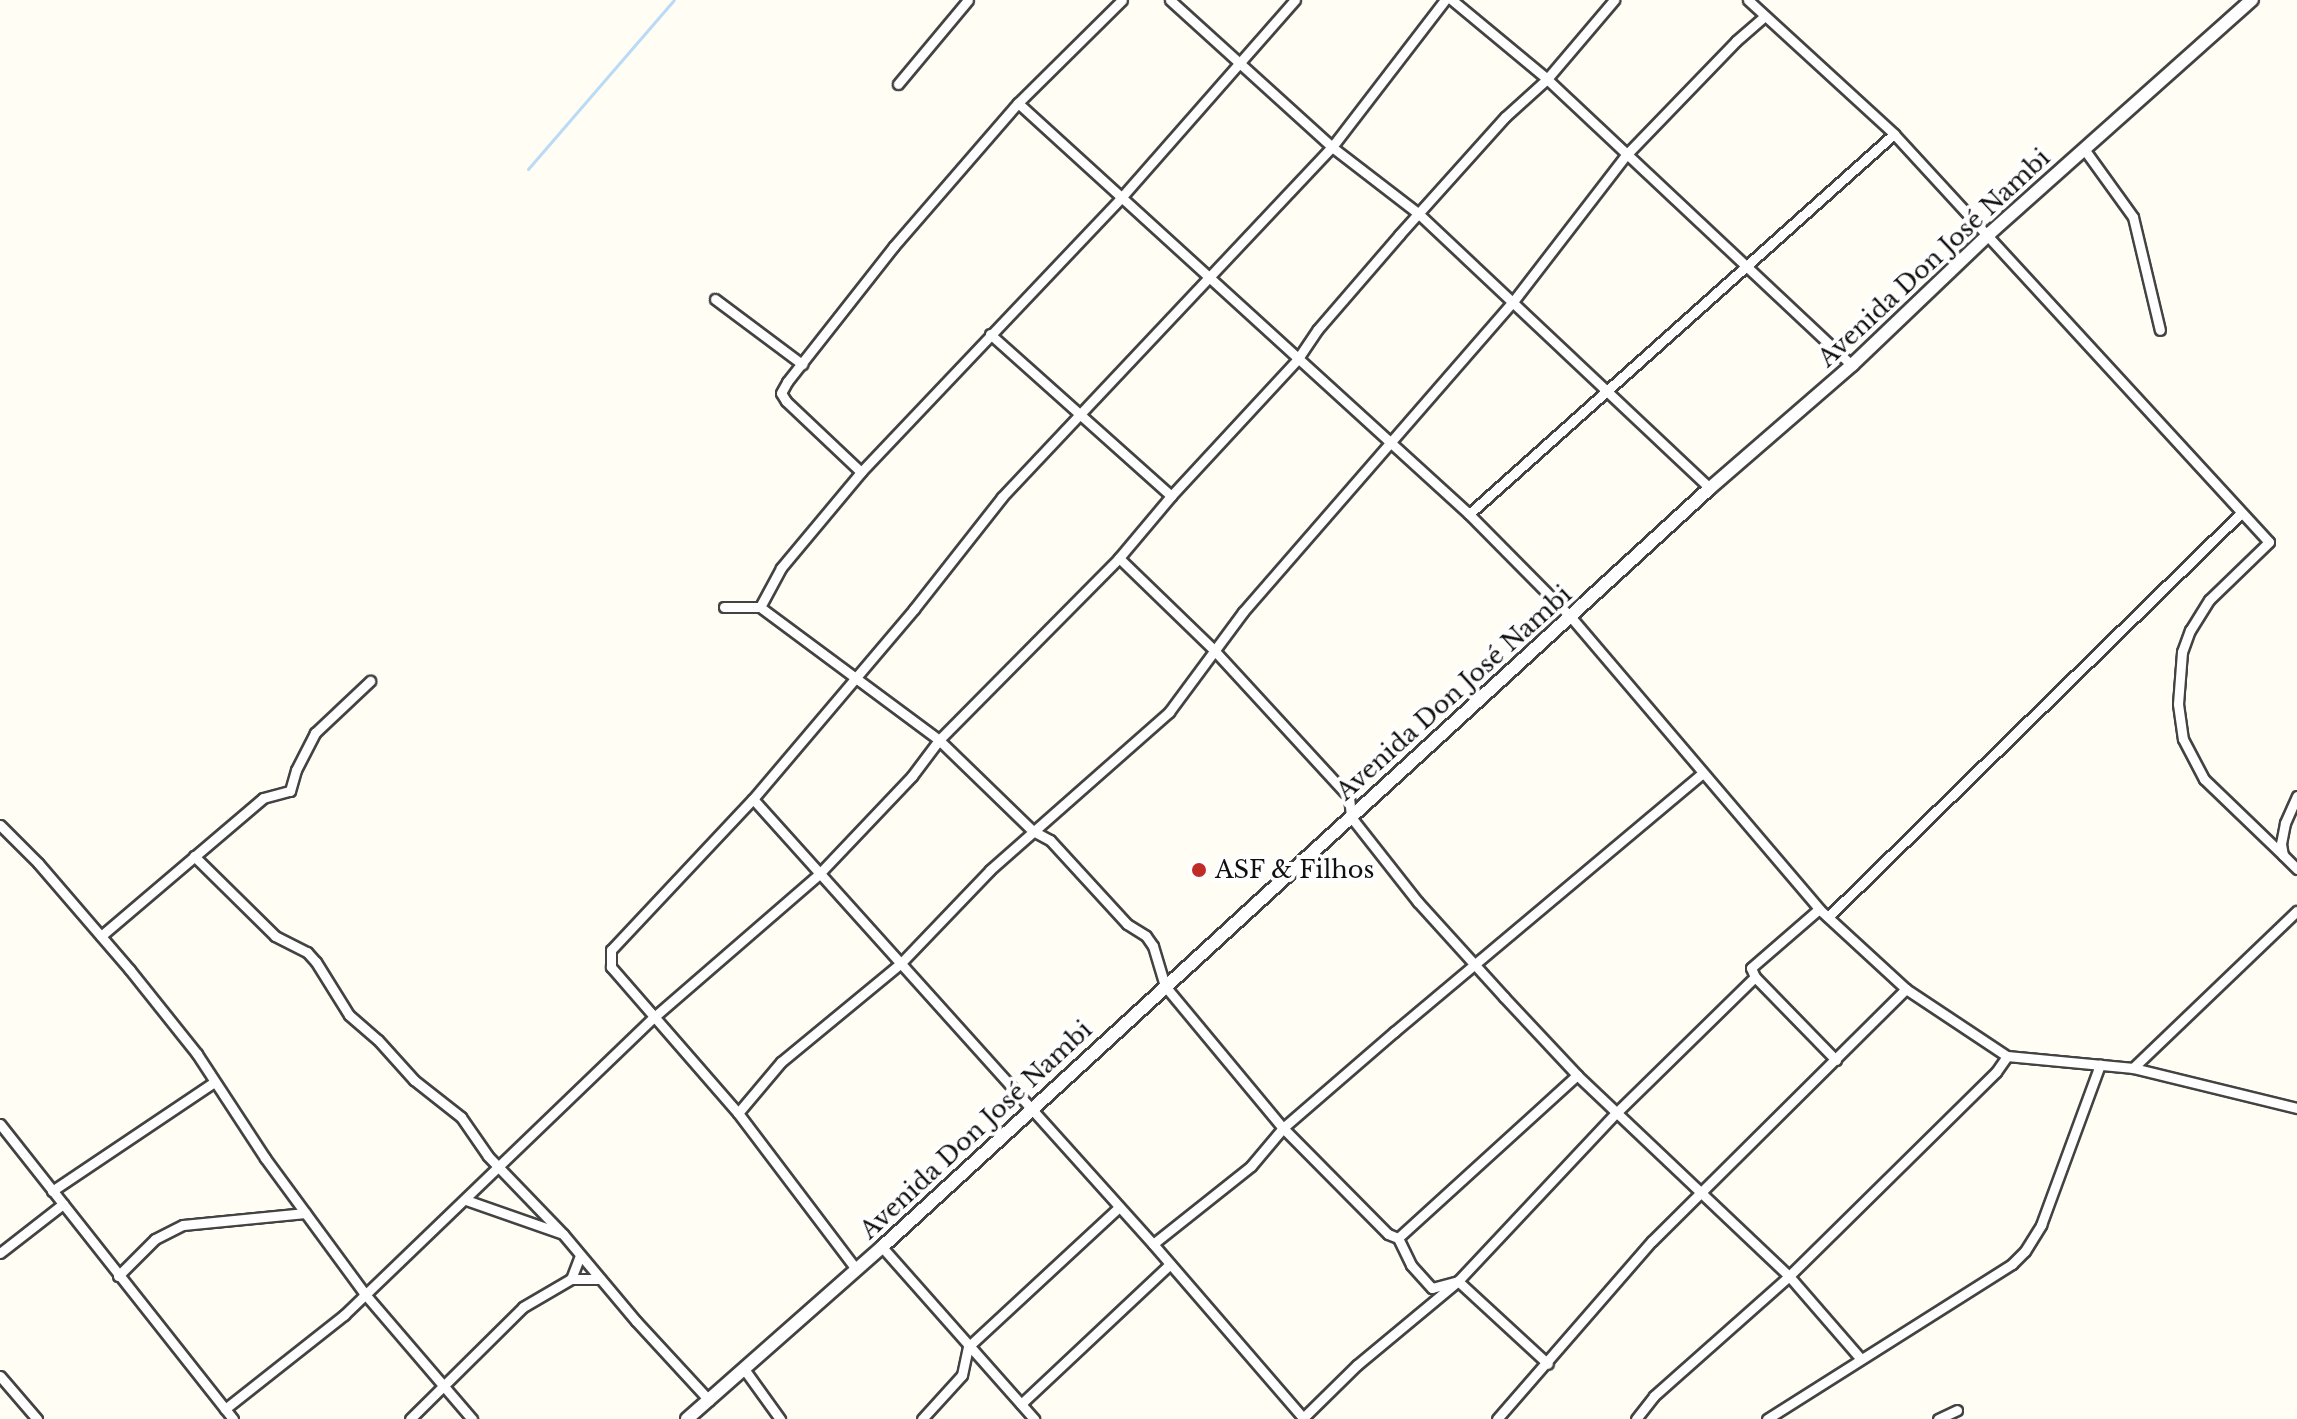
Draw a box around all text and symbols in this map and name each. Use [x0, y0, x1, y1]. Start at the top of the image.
street label: Avenida Don José Nambi [1812, 143, 2056, 373]
street label: Avenida Don José Nambi [1331, 580, 1577, 806]
place label: ASF & Filhos [1215, 856, 1375, 884]
marker: ASF & Filhos [1190, 861, 1208, 879]
street label: Avenida Don José Nambi [854, 1015, 1098, 1245]

